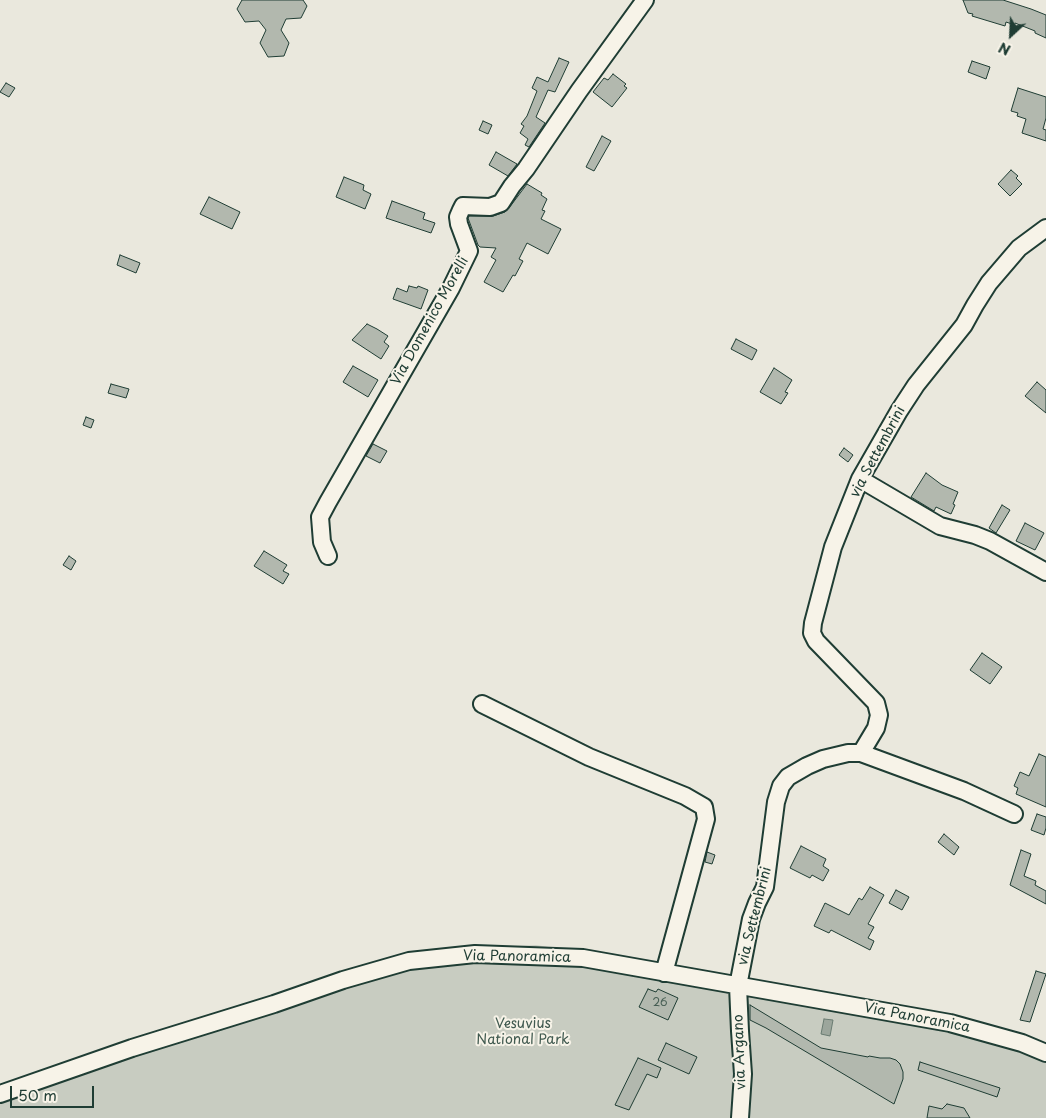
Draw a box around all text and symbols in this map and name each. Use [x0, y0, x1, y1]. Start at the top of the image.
north arrow [986, 10, 1036, 60]
text: N [995, 37, 1014, 61]
street label: Via Domenico Morelli [388, 254, 472, 388]
street label: via Settembrini [847, 403, 909, 501]
street label: via Settembrini [735, 865, 775, 967]
street label: Via Panoramica [463, 948, 571, 966]
house number: 26 [652, 996, 668, 1010]
street label: Via Panoramica [863, 999, 971, 1037]
street label: via Argano [730, 1014, 750, 1090]
park label: Vesuvius National Park [476, 1016, 570, 1048]
scale bar [12, 1076, 96, 1108]
text: 50 m [18, 1083, 57, 1106]

